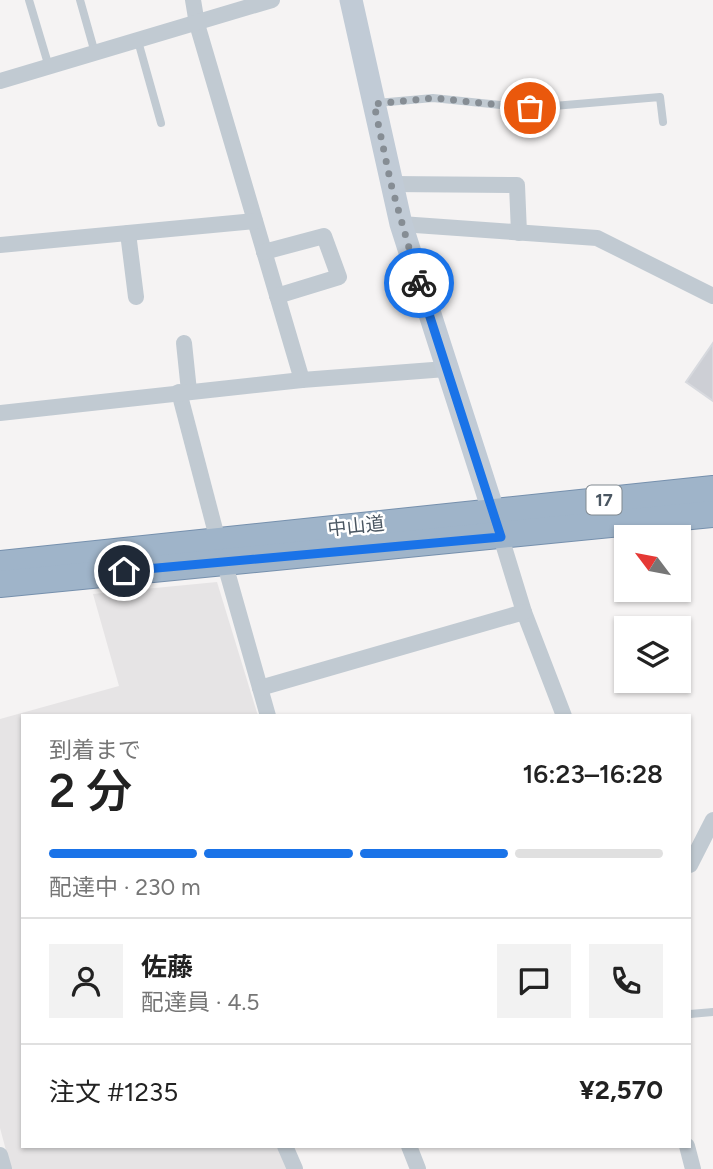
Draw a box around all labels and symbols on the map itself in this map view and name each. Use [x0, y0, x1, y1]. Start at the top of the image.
pin [500, 78, 560, 138]
courier [384, 248, 454, 318]
road number: 17 [586, 486, 622, 514]
street label: 中山道 [326, 512, 386, 540]
north arrow [614, 525, 691, 602]
pin [94, 541, 154, 601]

